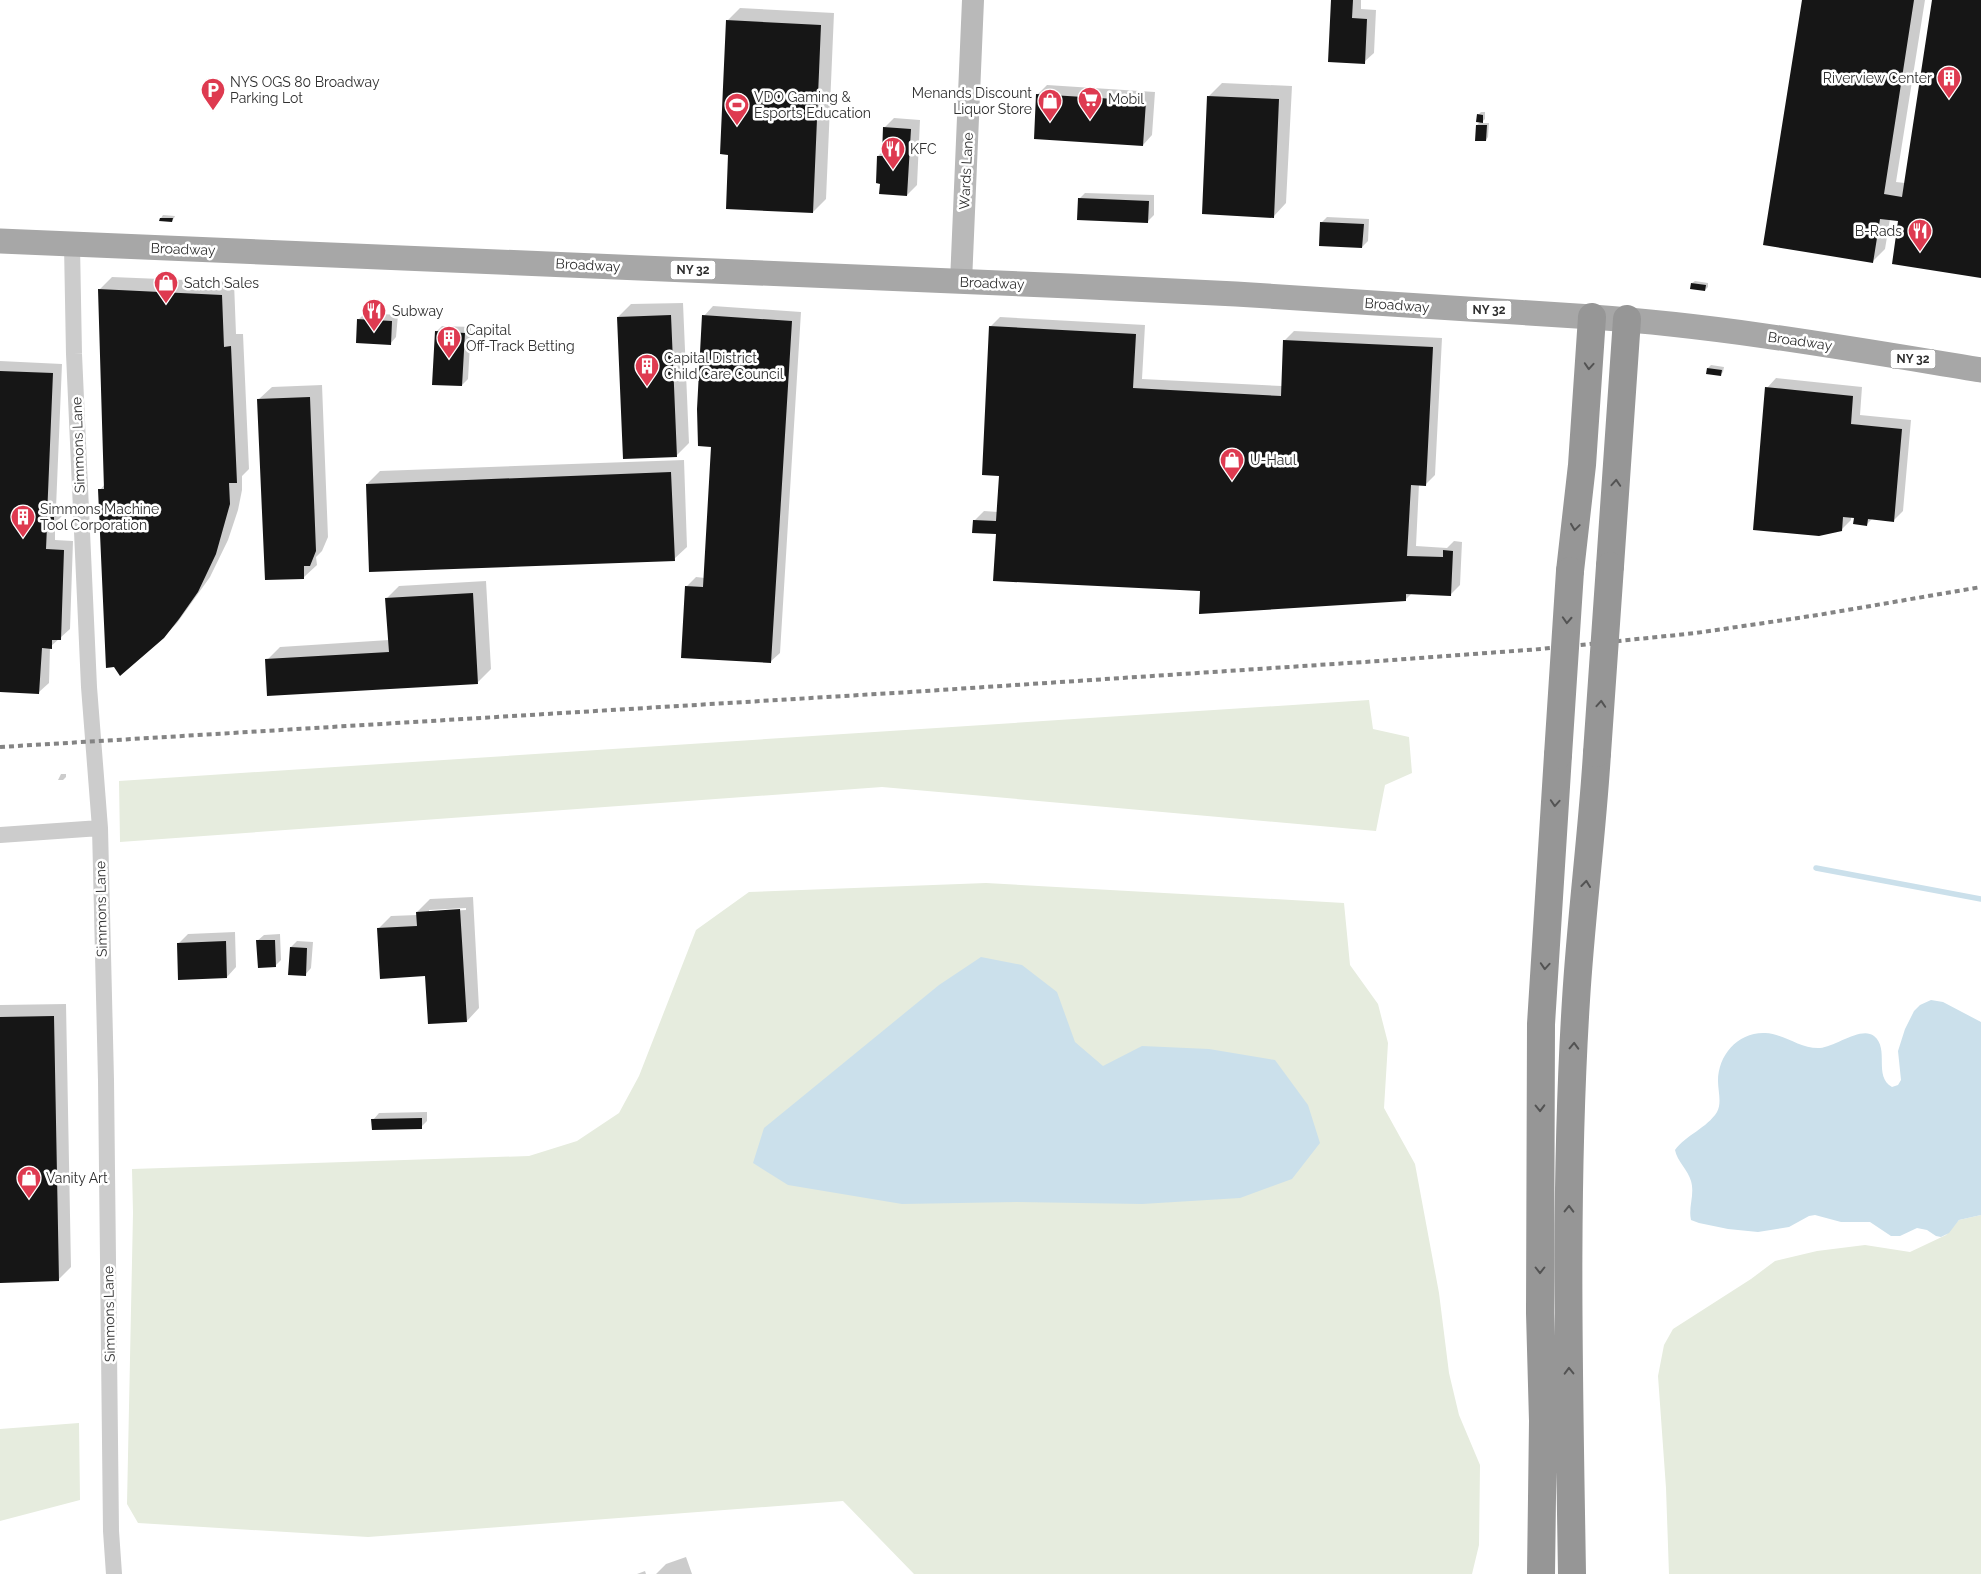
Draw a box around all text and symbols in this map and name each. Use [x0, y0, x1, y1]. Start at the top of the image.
building icon: Riverview Center [1936, 65, 1962, 99]
place label: Riverview Center [1823, 70, 1932, 86]
place label: NYS OGS 80 Broadway Parking Lot [230, 74, 380, 106]
parking icon: NYS OGS 80 Broadway Parking Lot [200, 77, 226, 111]
place label: Menands Discount Liquor Store [912, 85, 1032, 117]
supermarket icon: Mobil [1077, 86, 1103, 120]
shop icon: Menands Discount Liquor Store [1037, 88, 1063, 122]
place label: VDO Gaming & Esports Education [754, 89, 871, 121]
place label: Mobil [1108, 91, 1144, 107]
sports icon: VDO Gaming & Esports Education [724, 92, 750, 126]
street label: Wards Lane [956, 132, 976, 210]
restaurant icon: KFC [880, 136, 906, 170]
place label: KFC [910, 141, 937, 157]
restaurant icon: B-Rads [1907, 218, 1933, 252]
place label: B-Rads [1855, 223, 1902, 239]
street label: Broadway [150, 240, 216, 258]
street label: Broadway [555, 255, 621, 275]
road number: NY 32 [670, 260, 716, 280]
shop icon: Satch Sales [153, 270, 179, 304]
street label: Broadway [959, 274, 1025, 292]
place label: Satch Sales [184, 275, 259, 291]
street label: Broadway [1364, 295, 1430, 315]
restaurant icon: Subway [361, 298, 387, 332]
road number: NY 32 [1466, 300, 1512, 320]
place label: Subway [392, 303, 444, 319]
place label: Capital Off-Track Betting [466, 322, 575, 354]
building icon: Capital Off-Track Betting [436, 325, 462, 359]
street label: Broadway [1767, 329, 1834, 353]
road number: NY 32 [1890, 349, 1936, 368]
place label: Capital District Child Care Council [664, 350, 784, 382]
building icon: Capital District Child Care Council [634, 353, 660, 387]
one-way arrow [1583, 362, 1594, 370]
street label: Simmons Lane [68, 397, 88, 493]
shop icon: U-Haul [1219, 447, 1245, 481]
place label: U-Haul [1250, 452, 1297, 468]
one-way arrow [1610, 478, 1621, 486]
place label: Simmons Machine Tool Corporation [40, 501, 159, 533]
building icon: Simmons Machine Tool Corporation [10, 504, 36, 538]
one-way arrow [1571, 523, 1581, 532]
one-way arrow [1561, 616, 1572, 624]
one-way arrow [1595, 700, 1606, 708]
one-way arrow [1550, 800, 1561, 808]
street label: Simmons Lane [92, 861, 110, 957]
one-way arrow [1580, 880, 1591, 888]
one-way arrow [1540, 962, 1551, 970]
one-way arrow [1569, 1042, 1579, 1050]
one-way arrow [1535, 1104, 1545, 1112]
shop icon: Vanity Art [16, 1165, 42, 1199]
place label: Vanity Art [46, 1170, 108, 1186]
one-way arrow [1564, 1204, 1574, 1212]
street label: Simmons Lane [100, 1266, 118, 1362]
one-way arrow [1535, 1267, 1545, 1275]
one-way arrow [1564, 1367, 1574, 1374]

